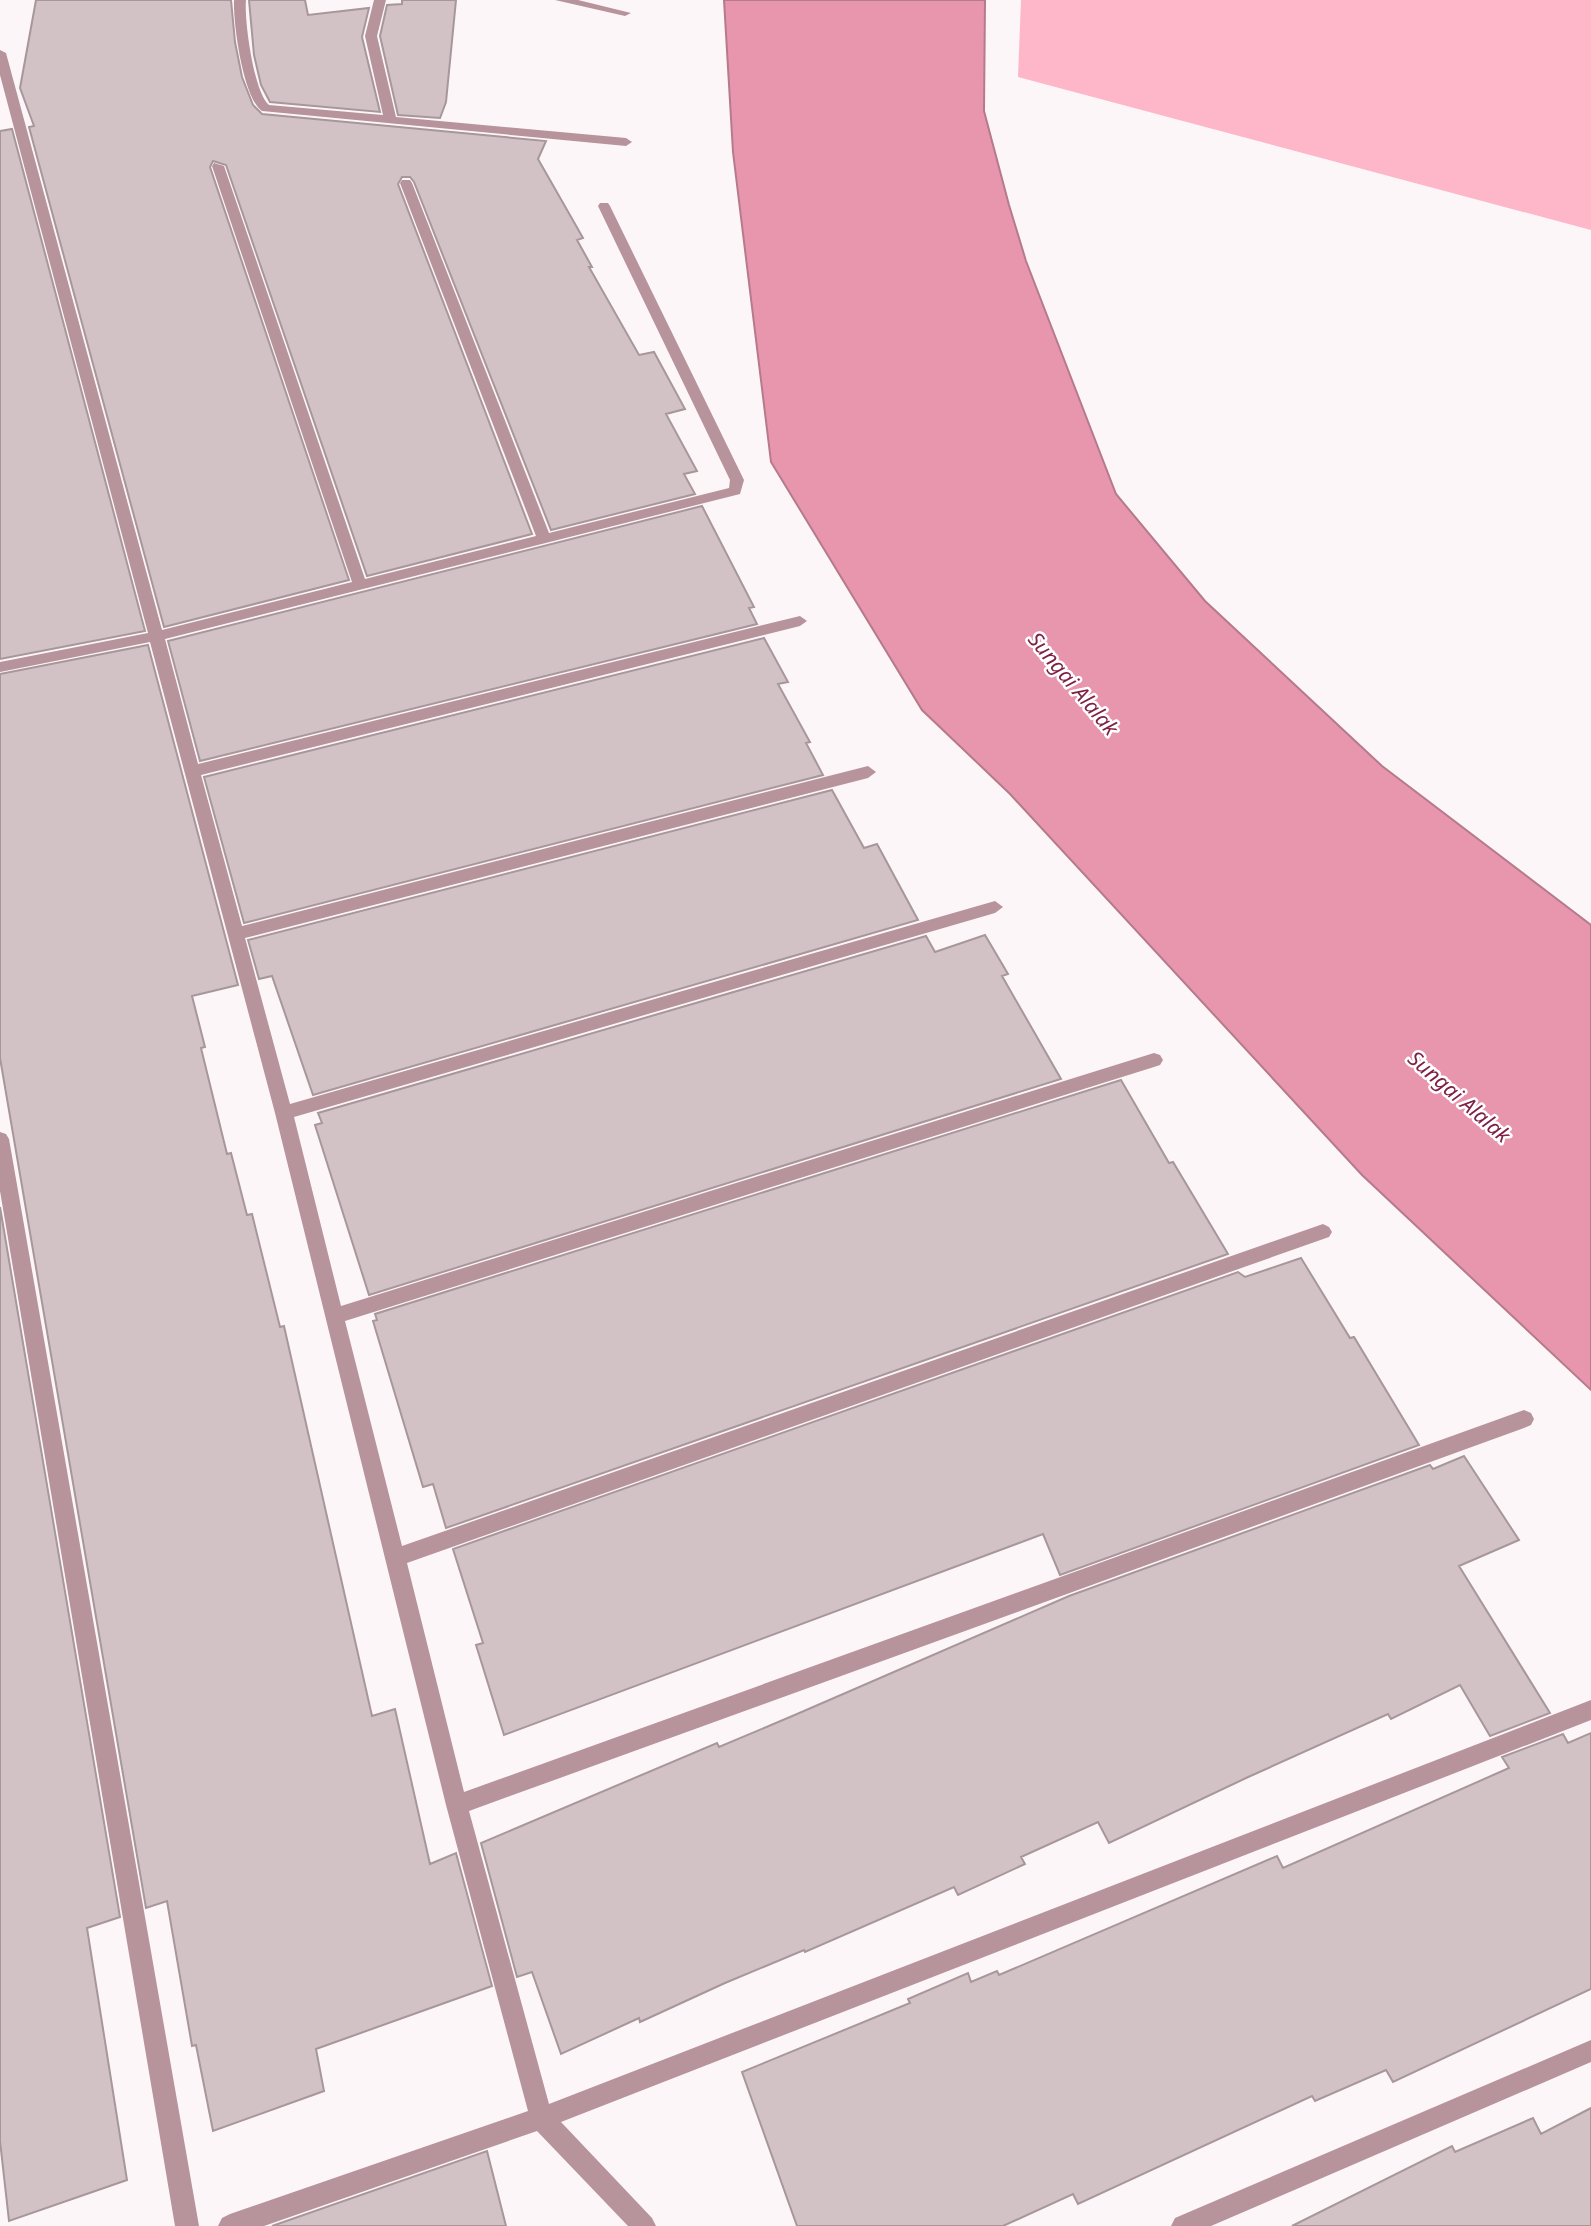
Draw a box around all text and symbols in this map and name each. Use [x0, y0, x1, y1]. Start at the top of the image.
water label: Sungai Alalak [1022, 626, 1126, 742]
water label: Sungai Alalak [1403, 1044, 1518, 1149]

